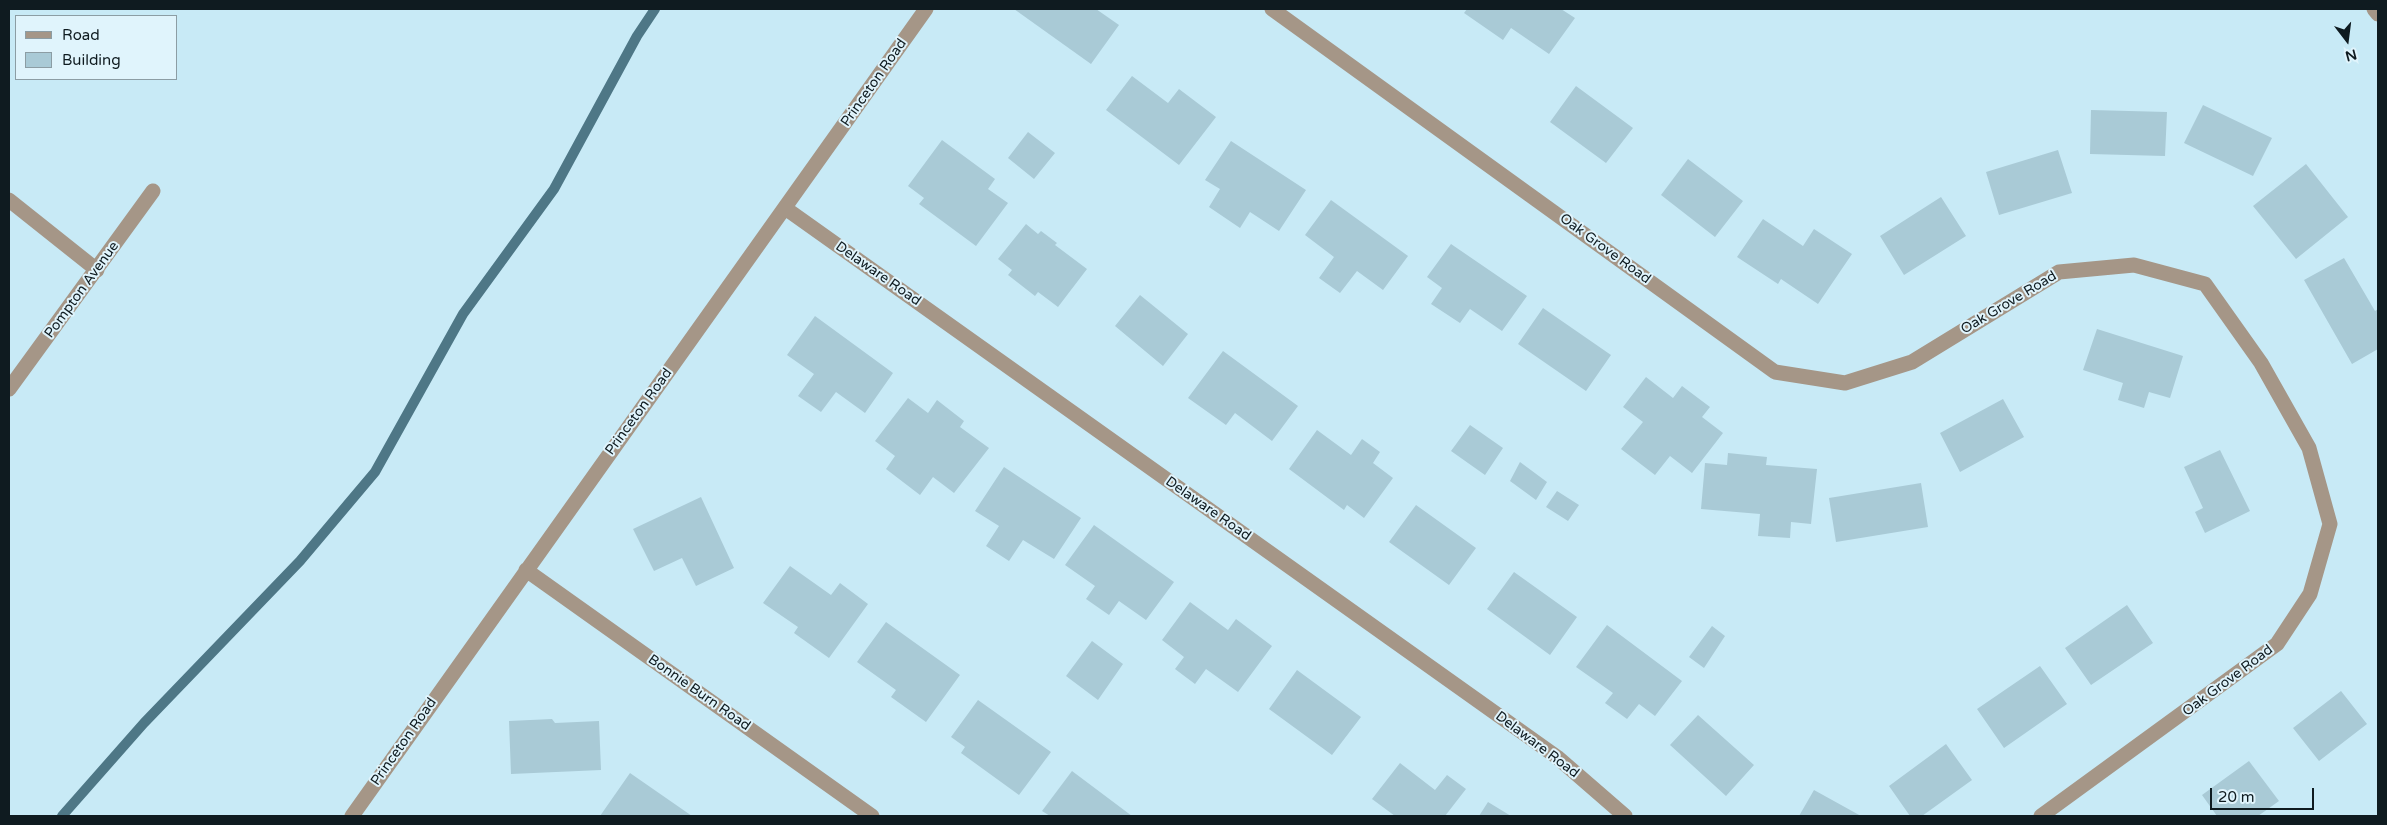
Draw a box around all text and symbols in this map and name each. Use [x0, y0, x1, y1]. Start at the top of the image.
legend [15, 15, 178, 80]
north arrow [2322, 15, 2372, 65]
text: Road [62, 26, 100, 44]
street label: Princeton Road [838, 36, 910, 130]
text: N [2343, 45, 2359, 65]
text: Building [62, 51, 121, 69]
street label: Oak Grove Road [1556, 210, 1654, 288]
street label: Pompton Avenue [41, 238, 123, 342]
street label: Delaware Road [832, 238, 924, 310]
street label: Oak Grove Road [1958, 268, 2060, 338]
street label: Princeton Road [602, 365, 676, 459]
street label: Delaware Road [1162, 473, 1254, 545]
street label: Oak Grove Road [2180, 642, 2276, 720]
street label: Bonnie Burn Road [645, 651, 753, 735]
street label: Princeton Road [368, 695, 440, 789]
street label: Delaware Road [1492, 708, 1582, 782]
scale bar [2212, 778, 2316, 810]
text: 20 m [2218, 788, 2255, 806]

